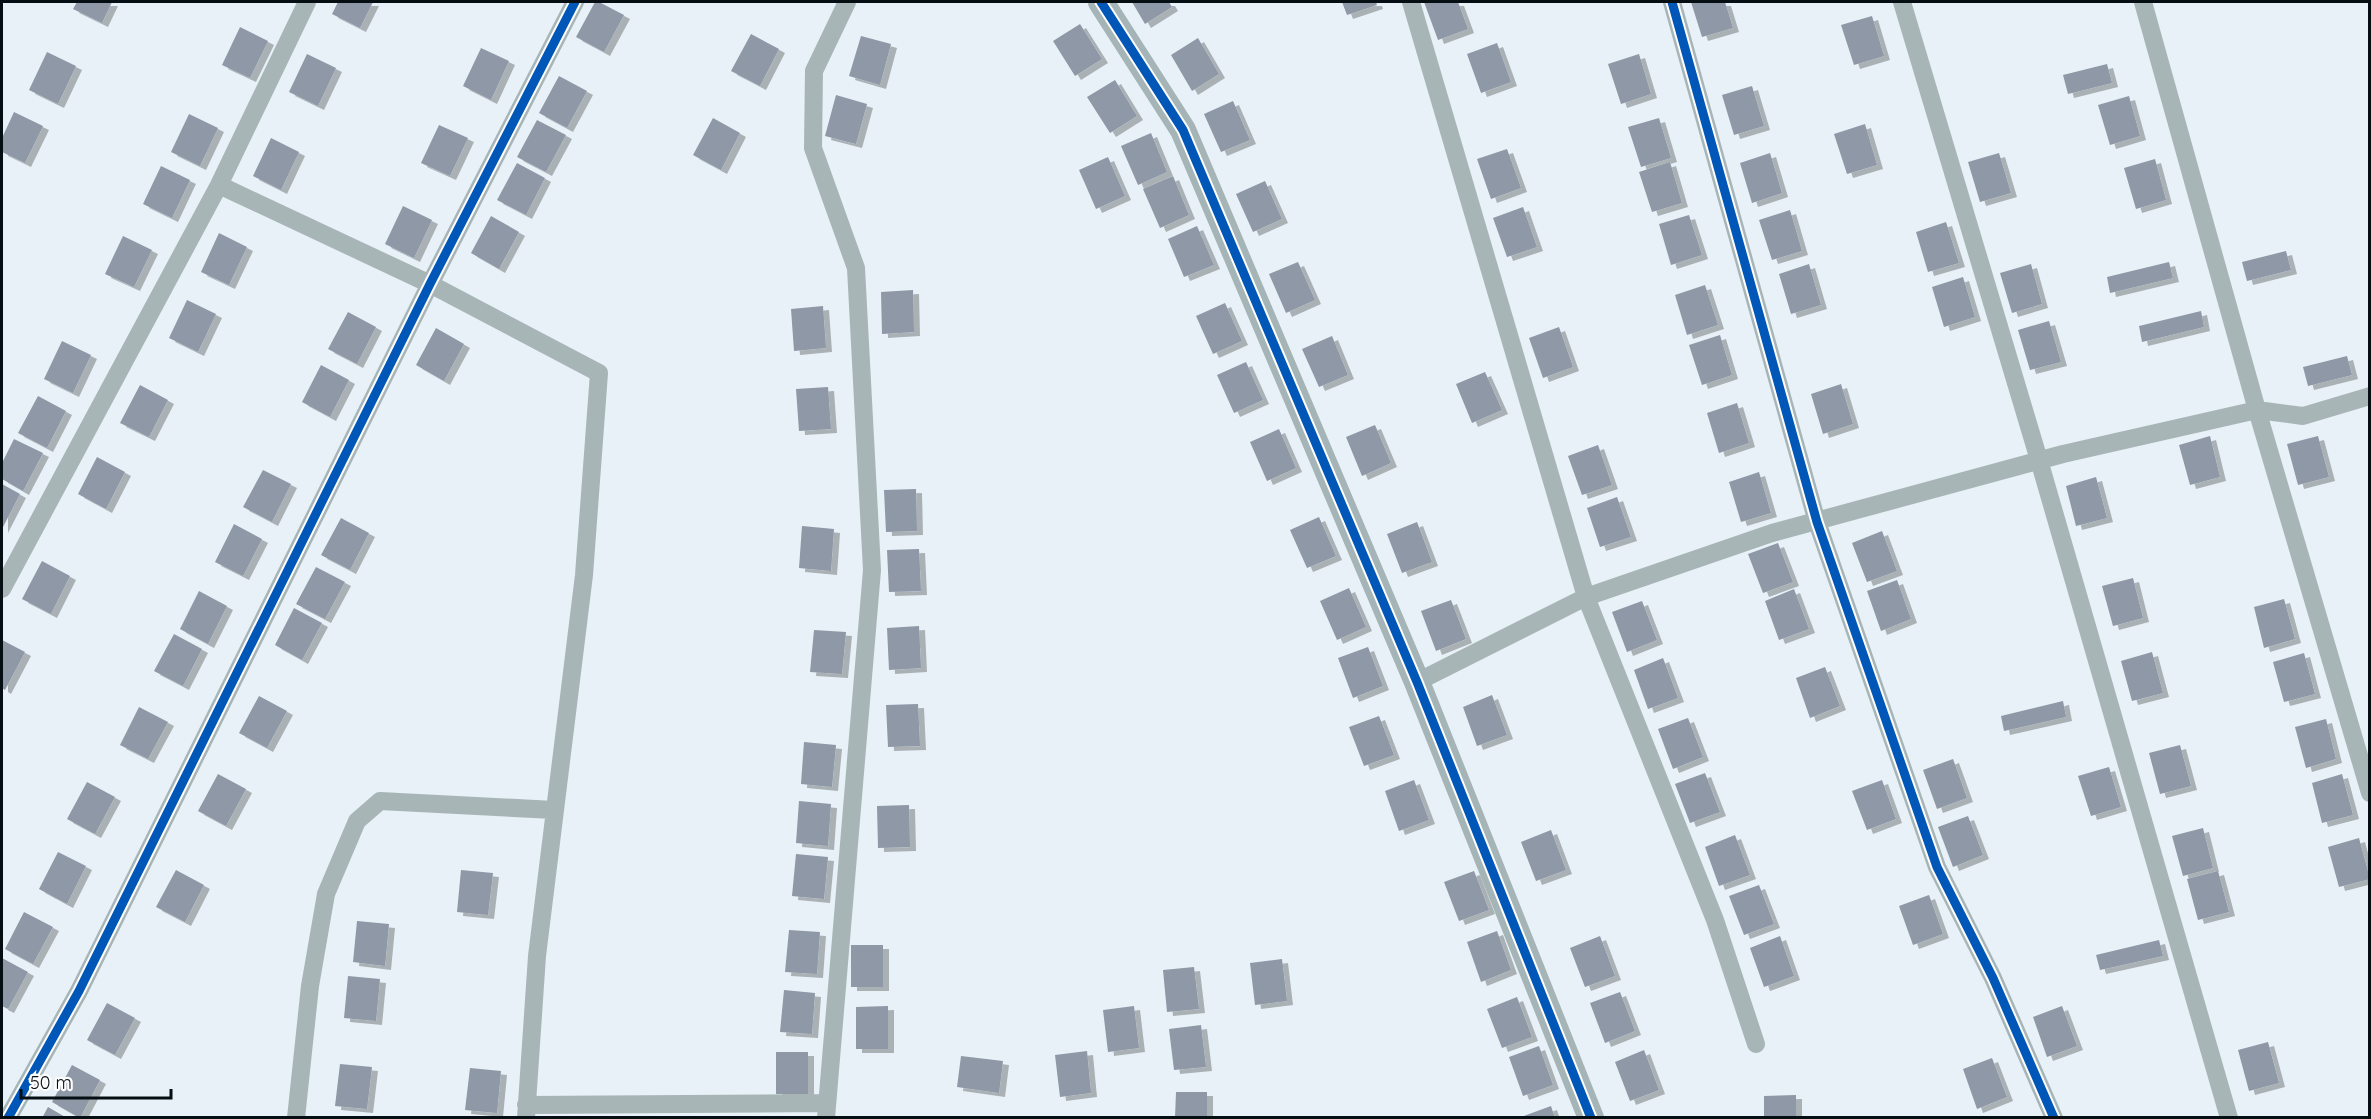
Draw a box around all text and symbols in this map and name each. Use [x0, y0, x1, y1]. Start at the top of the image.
scale bar [21, 1062, 171, 1100]
text: 50 m [30, 1071, 72, 1094]

